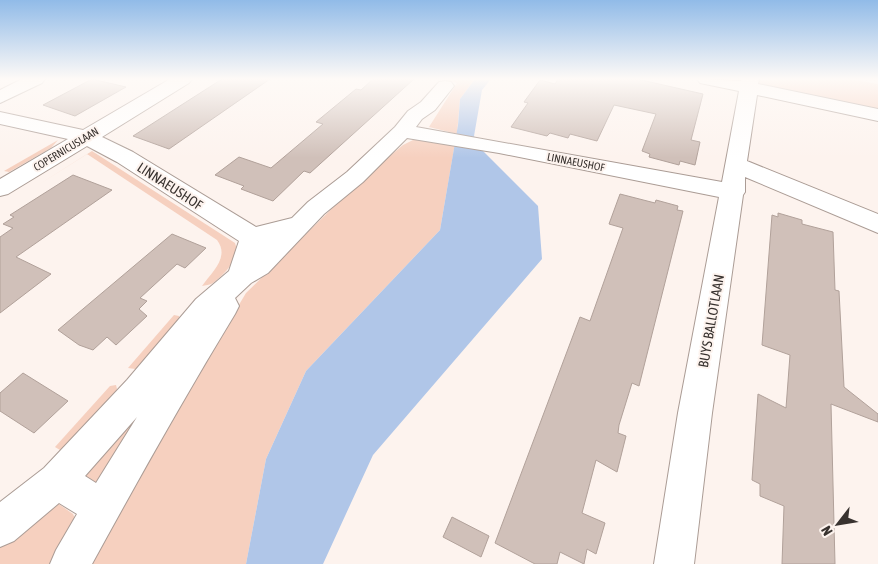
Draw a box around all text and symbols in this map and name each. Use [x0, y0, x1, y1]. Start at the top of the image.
street label: COPERNICUSLAAN [31, 125, 101, 173]
street label: LINNAEUSHOF [546, 151, 606, 174]
street label: LINNAEUSHOF [134, 159, 206, 213]
street label: BUYS BALLOTLAAN [695, 273, 727, 369]
north arrow [813, 499, 863, 549]
text: N [818, 523, 836, 538]

